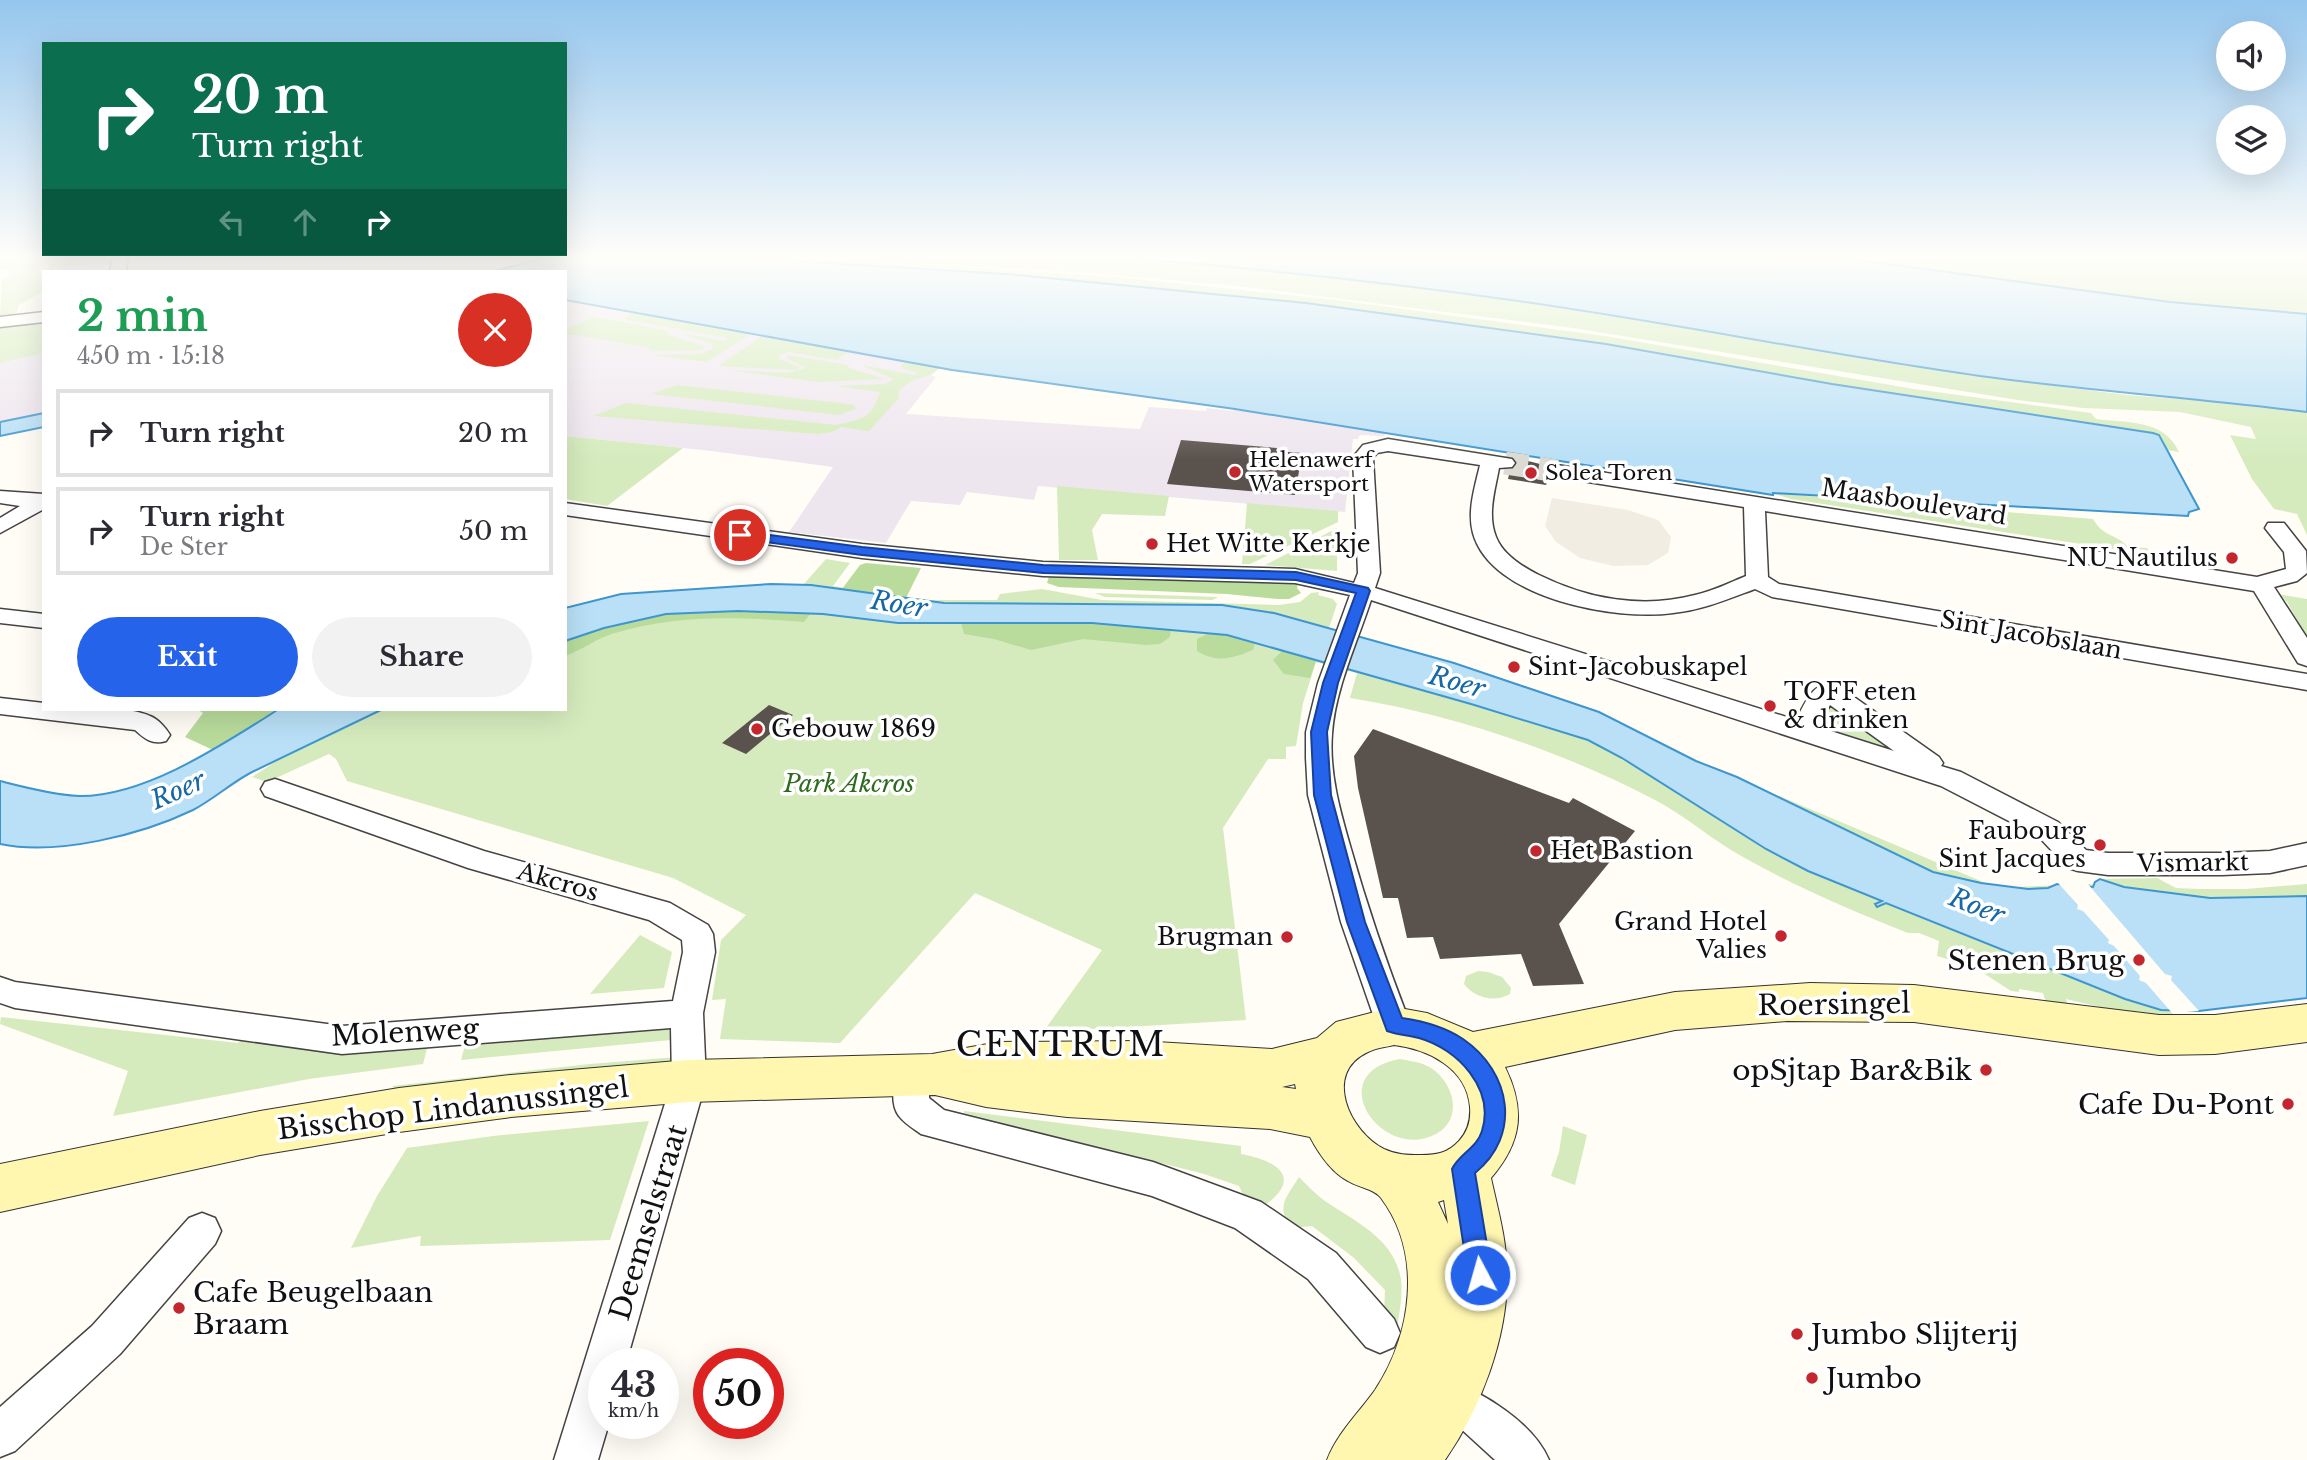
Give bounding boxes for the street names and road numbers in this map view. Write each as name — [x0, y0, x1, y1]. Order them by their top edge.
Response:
street label: Maasboulevard — [1819, 473, 2009, 530]
street label: Sint Jacobslaan — [1938, 604, 2124, 665]
street label: Vismarkt — [2136, 847, 2249, 878]
street label: Akcros — [513, 856, 602, 907]
street label: Roersingel — [1757, 986, 1911, 1023]
street label: Molenweg — [330, 1011, 481, 1054]
street label: Bisschop Lindanussingel — [275, 1070, 631, 1147]
street label: Deemselstraat — [602, 1120, 695, 1324]

